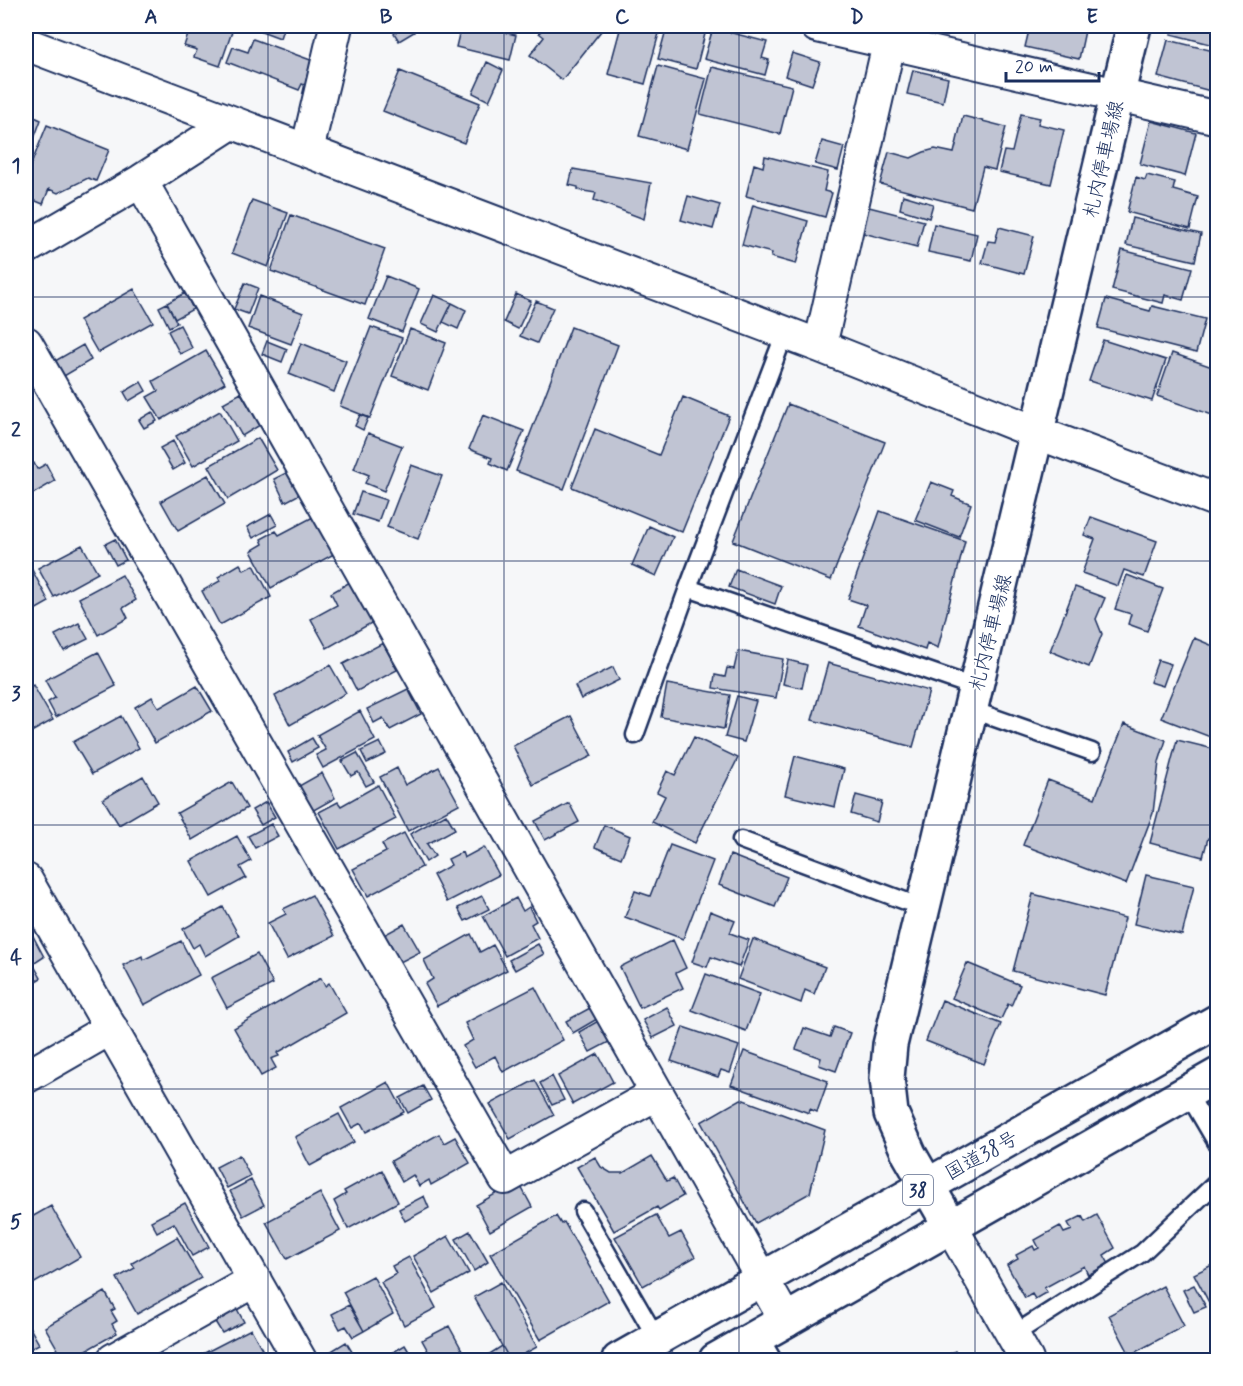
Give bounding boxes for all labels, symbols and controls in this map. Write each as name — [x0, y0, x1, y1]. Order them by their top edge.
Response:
text: A — [144, 4, 158, 31]
text: B — [380, 4, 393, 31]
text: C — [615, 4, 630, 31]
text: D — [850, 4, 864, 31]
text: E — [1086, 4, 1098, 31]
scale bar — [1006, 45, 1099, 83]
text: 20 m — [1015, 55, 1053, 79]
street label: 札内停車場線 — [1078, 98, 1131, 221]
text: 1 — [12, 153, 20, 180]
text: 2 — [11, 417, 21, 444]
street label: 札内停車場線 — [964, 571, 1019, 694]
text: 3 — [11, 681, 21, 708]
text: 4 — [10, 945, 22, 972]
street label: 国道38号 — [940, 1125, 1023, 1188]
road number: 38 — [903, 1175, 933, 1205]
text: 5 — [10, 1209, 22, 1236]

